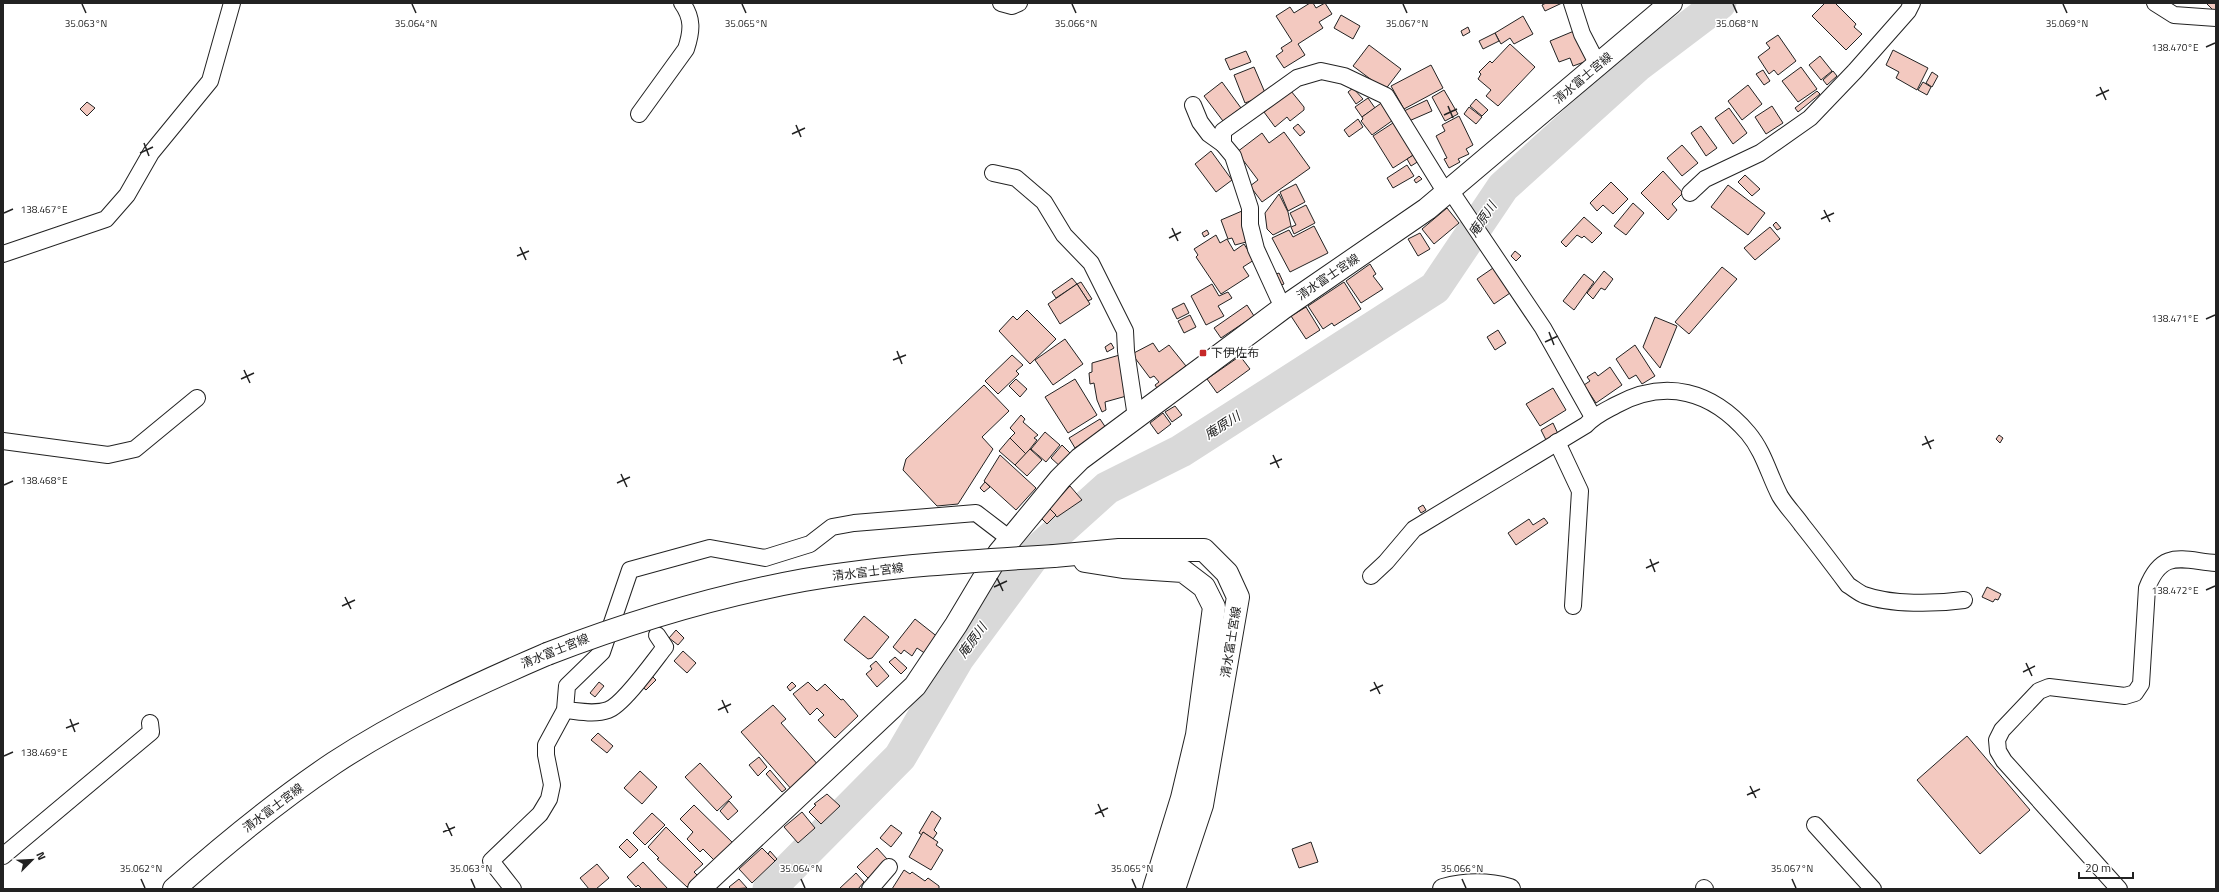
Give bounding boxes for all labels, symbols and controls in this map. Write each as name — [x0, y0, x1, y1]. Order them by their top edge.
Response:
text: 35.063°N — [65, 16, 107, 31]
text: 35.064°N — [395, 16, 437, 31]
text: 35.065°N — [725, 16, 767, 31]
text: 35.066°N — [1055, 16, 1097, 31]
text: 35.067°N — [1386, 16, 1428, 31]
text: 35.068°N — [1716, 16, 1758, 31]
text: 35.069°N — [2046, 16, 2088, 31]
text: 138.470°E — [2152, 40, 2199, 55]
street label: 清水富士宮線 — [1549, 47, 1616, 108]
water label: 庵原川 — [1463, 196, 1502, 241]
text: 138.467°E — [21, 202, 68, 217]
street label: 清水富士宮線 — [1293, 249, 1363, 305]
text: 138.471°E — [2152, 311, 2199, 326]
place label: 下伊佐布 — [1211, 343, 1259, 362]
marker: 下伊佐布 — [1198, 348, 1208, 358]
water label: 庵原川 — [1200, 405, 1245, 444]
text: 138.468°E — [21, 473, 68, 488]
street label: 清水富士宮線 — [831, 558, 905, 585]
text: 138.472°E — [2152, 583, 2199, 598]
street label: 清水富士宮線 — [1215, 605, 1246, 679]
water label: 庵原川 — [952, 617, 993, 662]
street label: 清水富士宮線 — [518, 628, 592, 673]
text: 138.469°E — [21, 745, 68, 760]
street label: 清水富士宮線 — [238, 778, 307, 837]
north arrow — [12, 840, 52, 880]
text: N — [32, 849, 50, 863]
scale bar — [2079, 854, 2133, 880]
text: 20 m — [2085, 858, 2111, 877]
text: 35.062°N — [120, 861, 162, 876]
text: 35.063°N — [450, 861, 492, 876]
text: 35.064°N — [780, 861, 822, 876]
text: 35.065°N — [1111, 861, 1153, 876]
text: 35.066°N — [1441, 861, 1483, 876]
text: 35.067°N — [1771, 861, 1813, 876]

